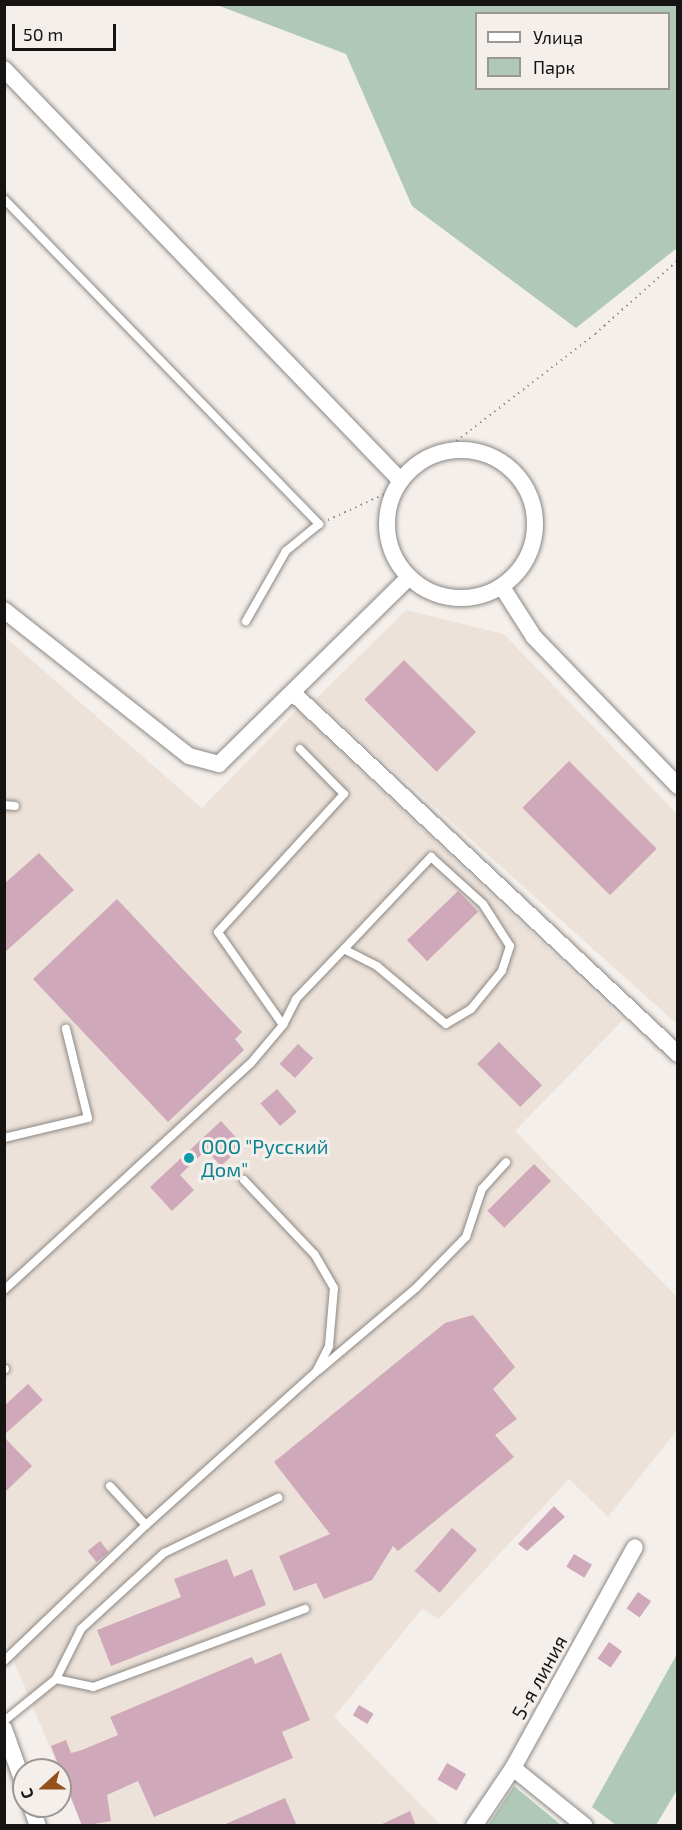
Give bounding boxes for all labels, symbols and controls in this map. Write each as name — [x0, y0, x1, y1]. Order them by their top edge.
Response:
scale bar — [15, 12, 118, 50]
legend — [475, 12, 670, 90]
text: 50 m — [23, 23, 63, 45]
text: Улица — [533, 26, 583, 48]
text: Парк — [533, 56, 575, 78]
place label: ООО "Русский Дом" — [201, 1134, 329, 1181]
marker: ООО "Русский Дом" — [182, 1151, 196, 1165]
street label: 5-я линия — [506, 1631, 572, 1723]
north arrow — [12, 1758, 72, 1818]
text: С — [16, 1786, 37, 1802]

